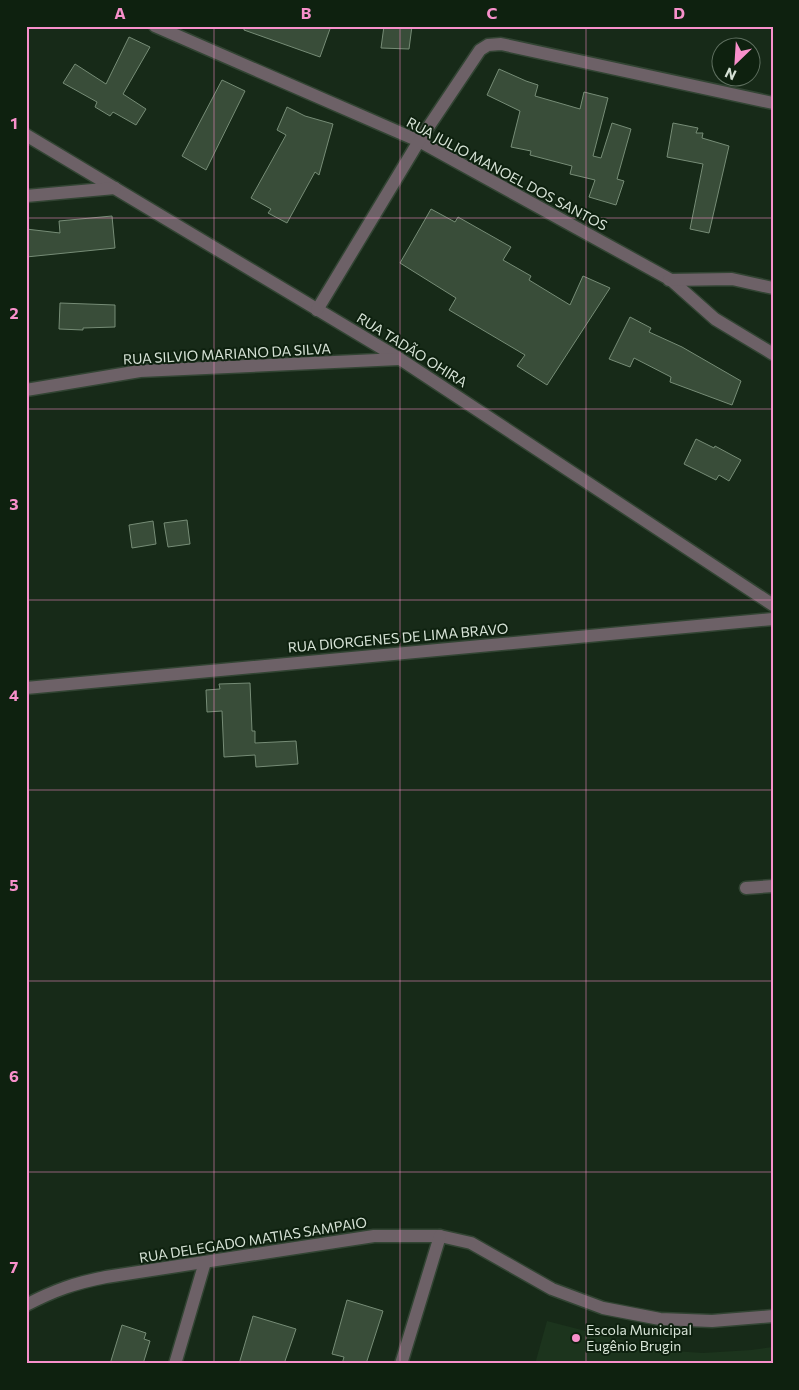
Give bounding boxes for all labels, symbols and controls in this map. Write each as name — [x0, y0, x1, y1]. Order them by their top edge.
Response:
text: A — [114, 3, 126, 22]
text: B — [301, 3, 312, 22]
text: C — [487, 3, 498, 22]
text: D — [673, 3, 685, 22]
north arrow — [712, 38, 762, 88]
text: N — [722, 64, 739, 84]
text: 1 — [10, 113, 18, 132]
street label: RUA JULIO MANOEL DOS SANTOS — [404, 113, 611, 234]
text: 2 — [9, 303, 19, 322]
street label: RUA TADÃO OHIRA — [354, 309, 471, 391]
street label: RUA SILVIO MARIANO DA SILVA — [123, 340, 332, 367]
text: 3 — [9, 494, 19, 513]
street label: RUA DIORGENES DE LIMA BRAVO — [287, 619, 509, 656]
text: 4 — [9, 685, 19, 704]
text: 5 — [9, 875, 19, 894]
text: 6 — [9, 1066, 19, 1085]
street label: RUA DELEGADO MATIAS SAMPAIO — [138, 1213, 368, 1266]
text: 7 — [10, 1257, 19, 1276]
place label: Escola Municipal Eugênio Brugin — [586, 1321, 692, 1354]
marker: Escola Municipal Eugênio Brugin — [570, 1332, 582, 1344]

